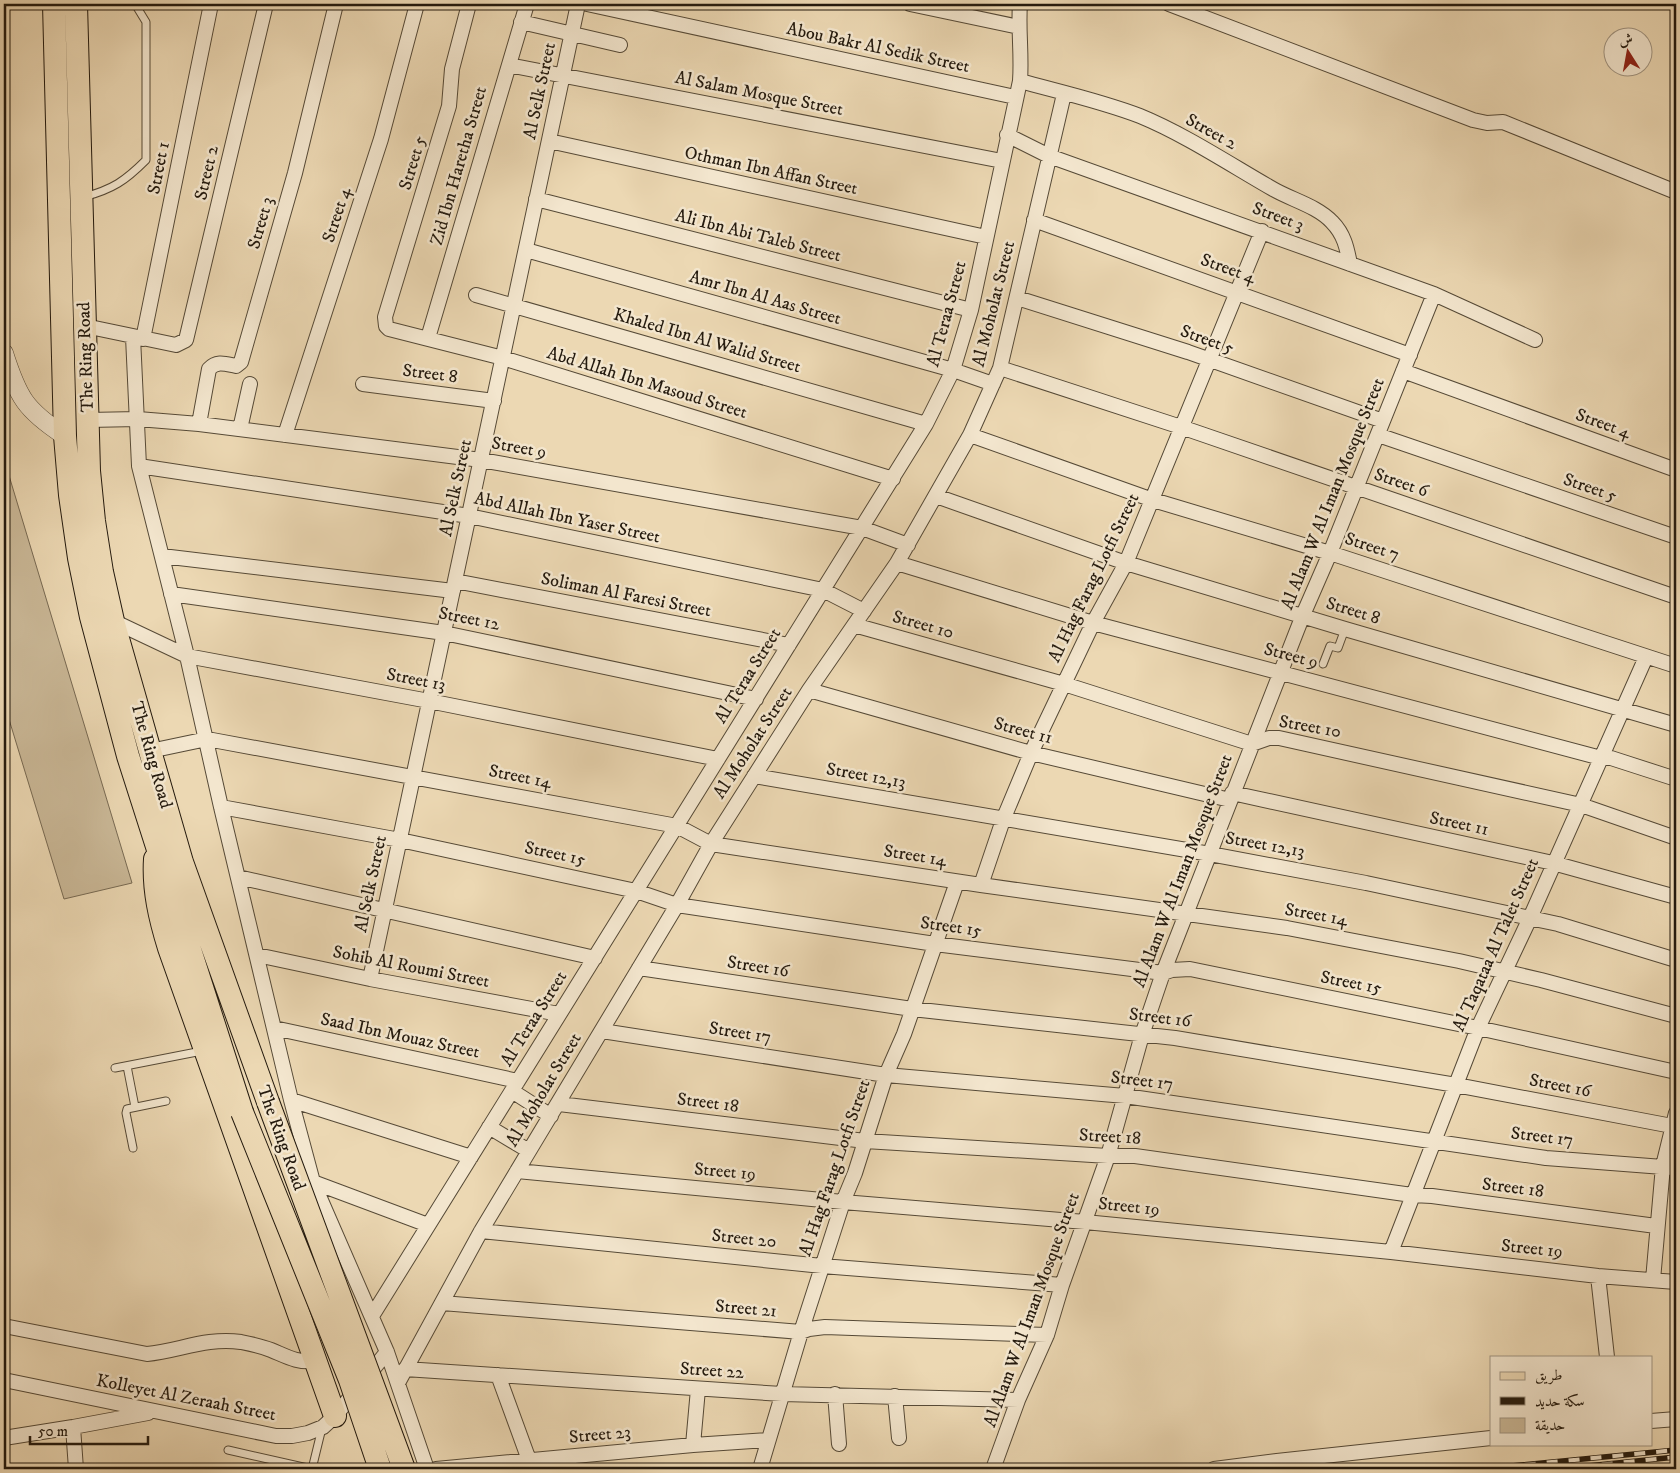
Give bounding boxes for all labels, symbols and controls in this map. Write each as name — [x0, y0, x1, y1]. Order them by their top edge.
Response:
street label: Abou Bakr Al Sedik Street — [785, 18, 972, 78]
north arrow — [1602, 28, 1652, 78]
text: ش — [1617, 30, 1634, 50]
street label: Al Selk Street — [519, 40, 561, 141]
street label: Al Salam Mosque Street — [673, 67, 845, 121]
street label: Zid Ibn Haretha Street — [426, 84, 492, 248]
street label: Street 2 — [1181, 109, 1241, 155]
street label: Street 5 — [394, 133, 432, 193]
street label: Street 1 — [143, 140, 175, 196]
street label: Othman Ibn Affan Street — [682, 142, 860, 200]
street label: Street 2 — [190, 143, 224, 202]
street label: Street 4 — [318, 184, 356, 245]
street label: Street 3 — [243, 194, 279, 252]
street label: Street 3 — [1249, 198, 1307, 236]
street label: Ali Ibn Abi Taleb Street — [673, 205, 843, 267]
street label: Al Moholat Street — [968, 239, 1020, 369]
street label: Street 4 — [1198, 249, 1259, 289]
street label: Al Teraa Street — [922, 259, 972, 369]
street label: Amr Ibn Al Aas Street — [687, 266, 844, 330]
street label: The Ring Road — [73, 302, 99, 412]
street label: Khaled Ibn Al Walid Street — [611, 304, 803, 378]
street label: Street 5 — [1177, 320, 1237, 360]
street label: Abd Allah Ibn Masoud Street — [544, 342, 750, 424]
street label: Street 8 — [401, 360, 459, 388]
street label: Al Alam W Al Iman Mosque Street — [1276, 375, 1390, 613]
street label: Street 4 — [1573, 404, 1634, 444]
street label: Street 9 — [490, 432, 548, 464]
street label: Al Selk Street — [435, 437, 477, 538]
street label: Street 6 — [1371, 464, 1432, 503]
street label: Street 5 — [1560, 469, 1620, 507]
street label: Abd Allah Ibn Yaser Street — [472, 488, 662, 549]
street label: Al Hag Farag Lotfi Street — [1043, 490, 1145, 666]
street label: Street 7 — [1342, 528, 1402, 566]
street label: Soliman Al Faresi Street — [539, 568, 713, 622]
street label: Street 8 — [1323, 592, 1383, 630]
street label: Street 12 — [437, 602, 502, 636]
street label: Street 10 — [890, 606, 956, 644]
street label: Al Teraa Street — [710, 624, 786, 728]
street label: Street 9 — [1261, 638, 1321, 674]
street label: Street 13 — [385, 664, 447, 696]
street label: Al Moholat Street — [709, 683, 797, 803]
street label: The Ring Road — [125, 699, 177, 811]
street label: Street 10 — [1277, 711, 1343, 743]
street label: Street 11 — [991, 713, 1055, 749]
street label: Al Alam W Al Iman Mosque Street — [1128, 751, 1238, 991]
street label: Street 12,13 — [825, 758, 907, 794]
street label: Street 14 — [487, 760, 554, 794]
street label: Street 11 — [1428, 807, 1490, 841]
street label: Street 12,13 — [1224, 827, 1306, 863]
street label: Al Selk Street — [350, 833, 392, 934]
street label: Street 15 — [522, 837, 588, 871]
street label: Street 14 — [882, 840, 949, 872]
street label: Al Taqataa Al Talet Street — [1448, 855, 1544, 1035]
street label: Street 14 — [1283, 899, 1350, 931]
street label: Street 15 — [919, 912, 983, 942]
street label: Sohib Al Roumi Street — [331, 941, 491, 993]
street label: Street 16 — [725, 951, 791, 983]
street label: Street 15 — [1319, 966, 1384, 1000]
street label: Al Teraa Street — [496, 967, 572, 1071]
street label: Street 16 — [1128, 1003, 1193, 1033]
street label: Saad Ibn Mouaz Street — [318, 1008, 482, 1064]
street label: Street 17 — [707, 1017, 773, 1049]
street label: Al Moholat Street — [501, 1029, 587, 1151]
street label: Street 17 — [1110, 1066, 1174, 1096]
street label: Street 16 — [1527, 1069, 1593, 1103]
street label: Al Hag Farag Lotfi Street — [794, 1077, 876, 1259]
street label: The Ring Road — [252, 1082, 310, 1194]
street label: Street 18 — [676, 1088, 740, 1118]
street label: Street 17 — [1510, 1122, 1574, 1152]
street label: Street 18 — [1078, 1124, 1142, 1150]
street label: Street 19 — [693, 1158, 757, 1186]
street label: Street 18 — [1481, 1173, 1545, 1203]
street label: Al Alam W Al Iman Mosque Street — [979, 1190, 1085, 1430]
street label: Street 19 — [1097, 1193, 1161, 1221]
street label: Street 20 — [711, 1225, 777, 1253]
street label: Street 19 — [1500, 1235, 1564, 1263]
street label: Street 21 — [714, 1295, 778, 1323]
legend — [1490, 1356, 1652, 1446]
street label: Street 22 — [679, 1358, 745, 1384]
text: طريق — [1535, 1366, 1562, 1385]
street label: Kolleyet Al Zeraah Street — [94, 1370, 278, 1426]
text: سكة حديد — [1535, 1392, 1585, 1411]
scale bar — [30, 1413, 148, 1445]
text: حديقة — [1535, 1416, 1565, 1435]
street label: Street 23 — [568, 1421, 632, 1449]
text: 50 m — [38, 1422, 68, 1441]

